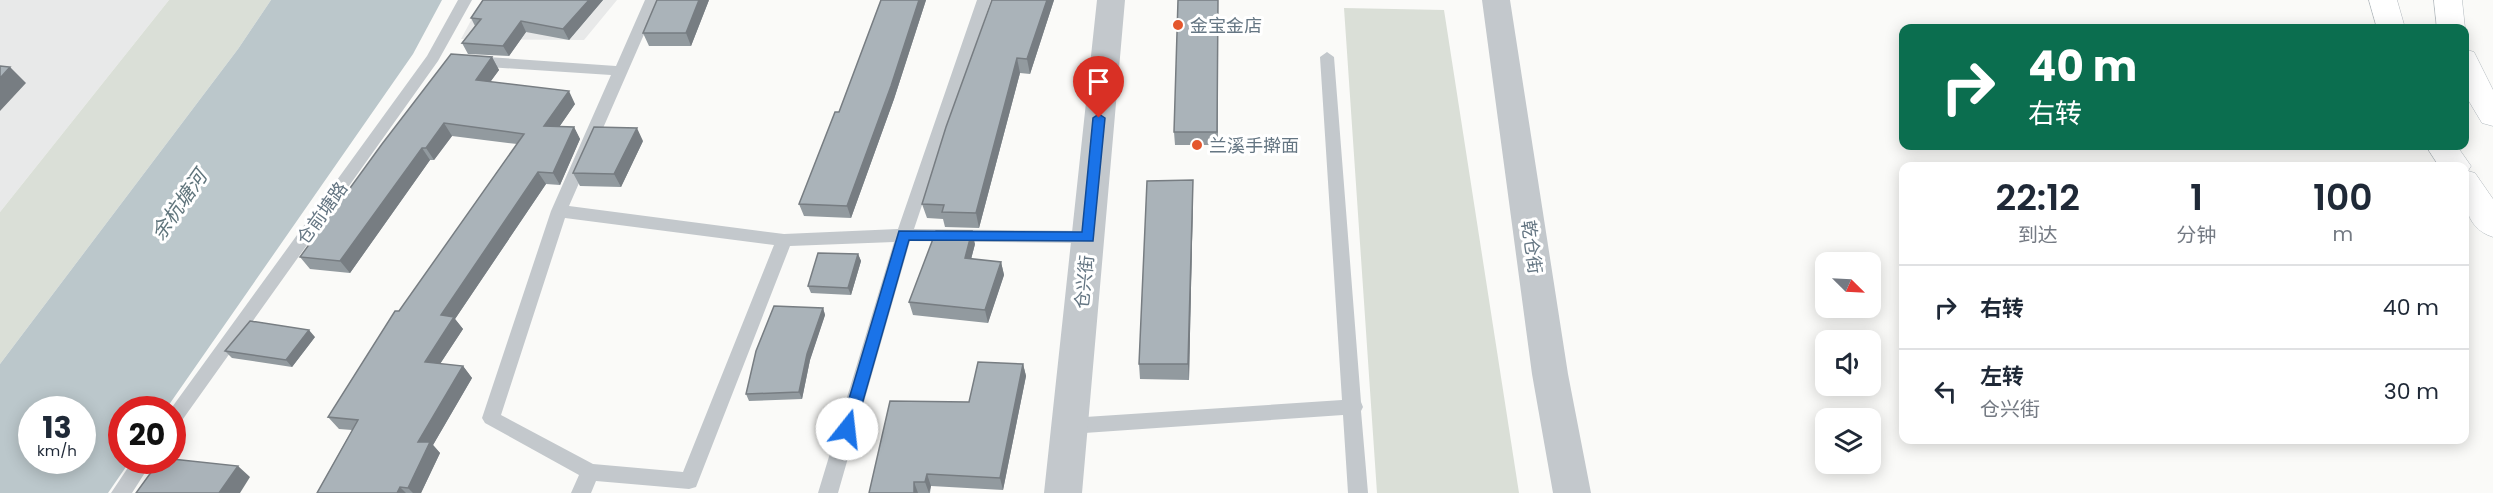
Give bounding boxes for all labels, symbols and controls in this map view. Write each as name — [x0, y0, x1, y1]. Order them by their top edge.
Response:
place label: 金宝金店 — [1190, 13, 1262, 38]
marker: 金宝金店 — [1171, 18, 1185, 32]
text: 40 m — [2028, 37, 2137, 96]
icon: right — [1929, 48, 2007, 126]
pin — [1073, 56, 1124, 118]
icon: arrive — [1082, 65, 1115, 98]
text: 右转 — [2028, 95, 2082, 132]
place label: 兰溪手擀面 — [1209, 133, 1299, 158]
marker: 兰溪手擀面 — [1190, 138, 1204, 152]
water label: 余杭塘河 — [145, 161, 216, 246]
text: 22:12 — [1995, 172, 2080, 223]
text: 1 — [2190, 172, 2203, 223]
text: 100 — [2313, 172, 2373, 223]
street label: 仓前塘路 — [291, 177, 353, 249]
street label: 乾仓街 — [1516, 219, 1548, 275]
text: m — [2332, 220, 2353, 248]
text: 到达 — [2018, 221, 2058, 249]
text: 分钟 — [2176, 221, 2216, 249]
north arrow — [1815, 252, 1881, 318]
map controls — [1815, 252, 1881, 474]
street label: 仓兴街 — [1069, 254, 1099, 310]
icon: right — [1929, 291, 1962, 324]
text: 40 m — [2383, 292, 2439, 323]
text: 右转 — [1980, 293, 2024, 324]
button: sound — [1815, 330, 1881, 396]
text: 左转 — [1980, 361, 2024, 392]
icon: left — [1929, 375, 1962, 408]
text: 30 m — [2384, 376, 2439, 407]
text: 仓兴街 — [1980, 395, 2040, 423]
speed limit sign: 20 — [108, 396, 186, 474]
position arrow — [815, 397, 879, 461]
text: 13 — [42, 406, 72, 449]
button: layers — [1815, 408, 1881, 474]
text: km/h — [37, 440, 77, 461]

